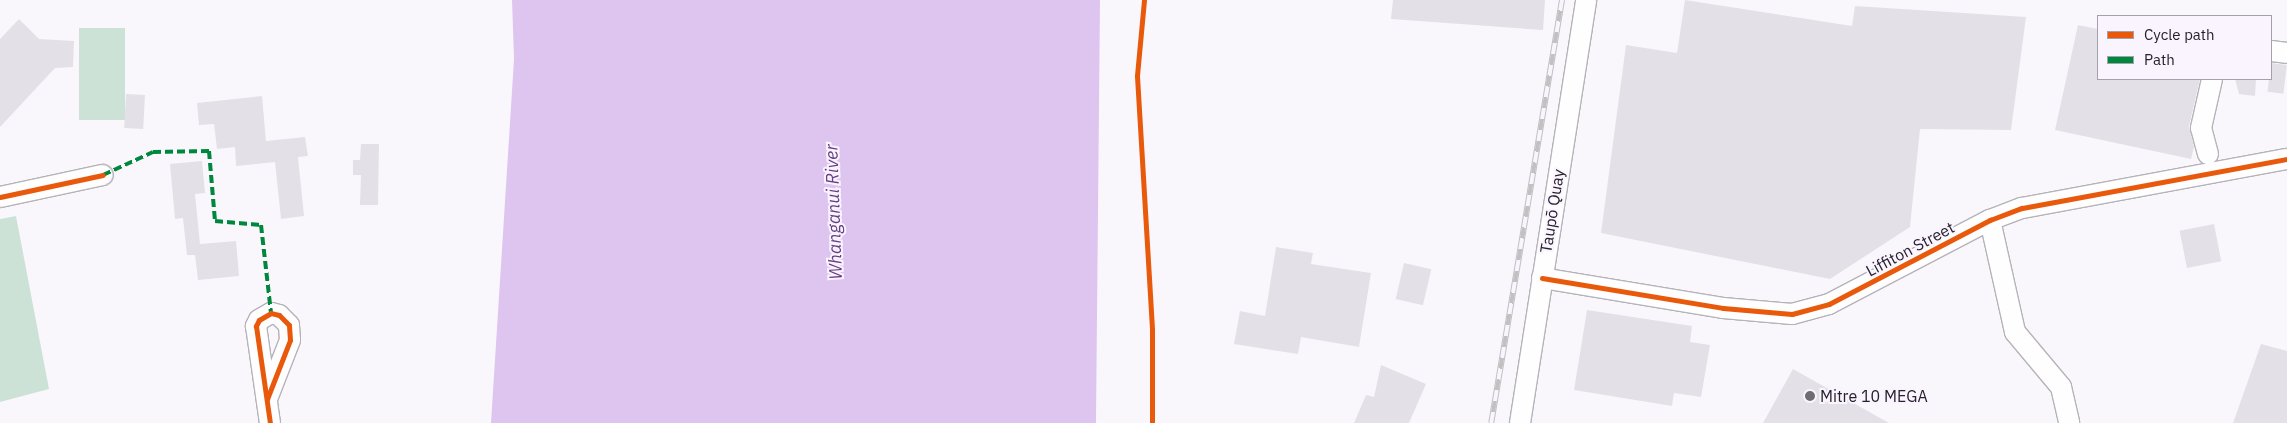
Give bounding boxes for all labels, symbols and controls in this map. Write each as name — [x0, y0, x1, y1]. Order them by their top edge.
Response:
legend — [2097, 15, 2272, 80]
text: Cycle path — [2144, 25, 2215, 44]
text: Path — [2144, 50, 2175, 69]
water label: Whanganui River — [821, 144, 847, 280]
street label: Taupō Quay — [1536, 168, 1568, 254]
street label: Liffiton Street — [1862, 218, 1958, 280]
place label: Mitre 10 MEGA — [1820, 386, 1928, 406]
marker: Mitre 10 MEGA — [1804, 390, 1816, 402]

